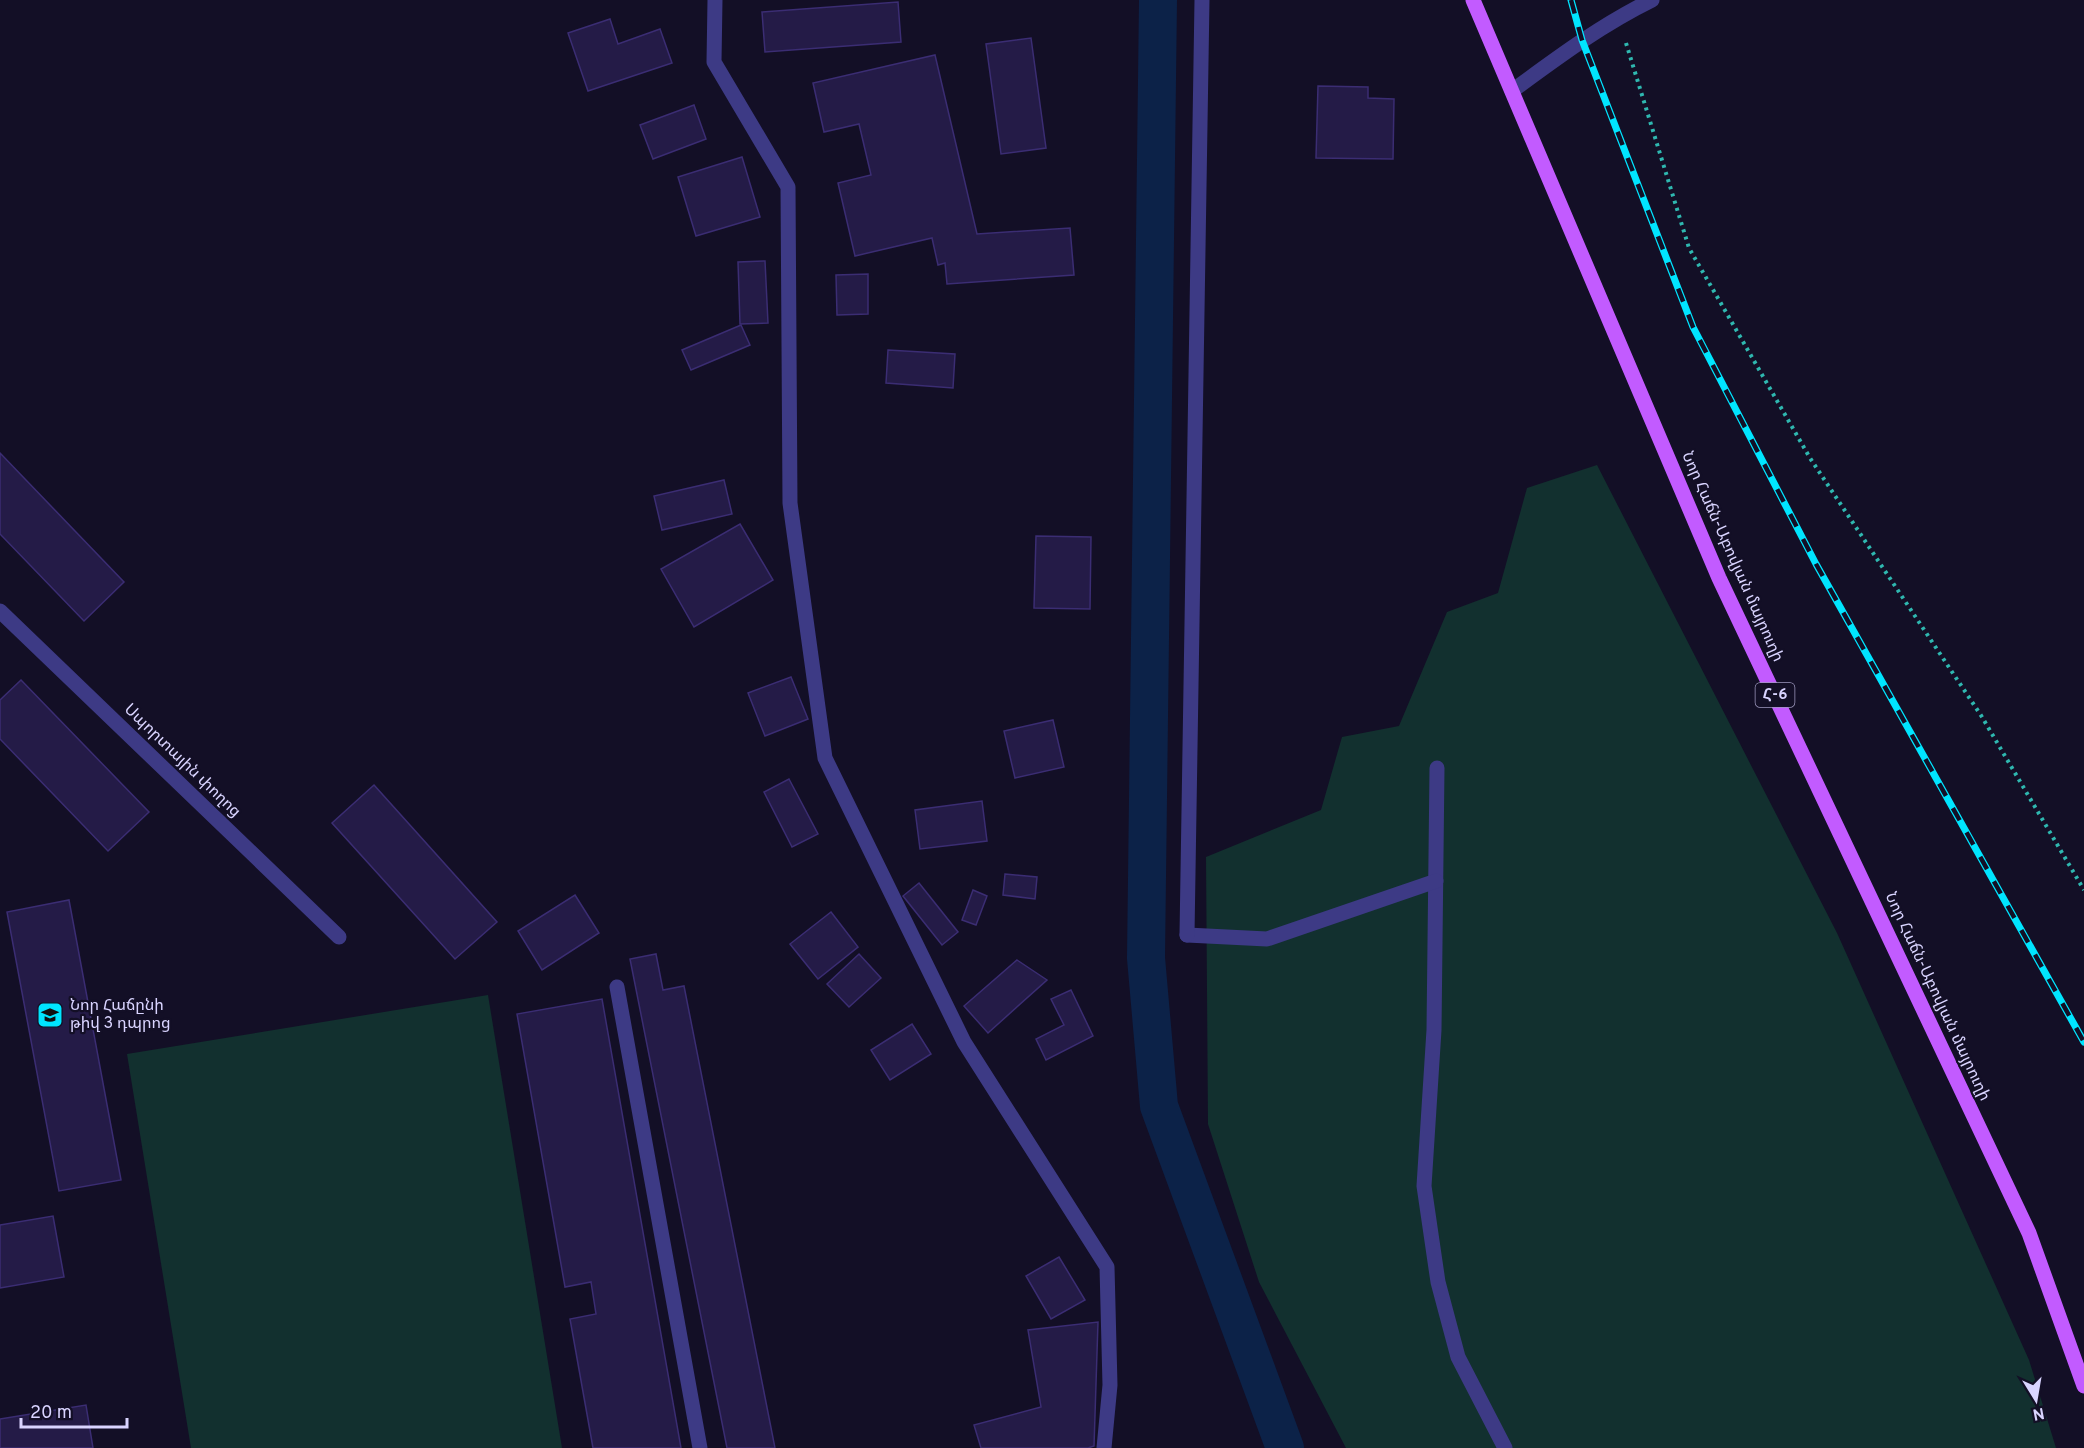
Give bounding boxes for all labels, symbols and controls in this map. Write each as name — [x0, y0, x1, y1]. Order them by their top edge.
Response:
street label: Նոր Հաճն-Աբովյան մայրուղի — [1676, 449, 1788, 665]
road number: Հ-6 — [1756, 683, 1794, 707]
street label: Սպորտային փողոց — [119, 700, 245, 822]
street label: Նոր Հաճն-Աբովյան մայրուղի — [1880, 889, 1994, 1105]
place label: Նոր Հաճընի թիվ 3 դպրոց — [70, 996, 171, 1034]
school or university icon: Նոր Հաճընի թիվ 3 դպրոց — [35, 1000, 65, 1030]
north arrow — [2006, 1370, 2066, 1430]
scale bar — [21, 1391, 128, 1429]
text: 20 m — [30, 1402, 72, 1425]
text: N — [2031, 1402, 2046, 1424]

